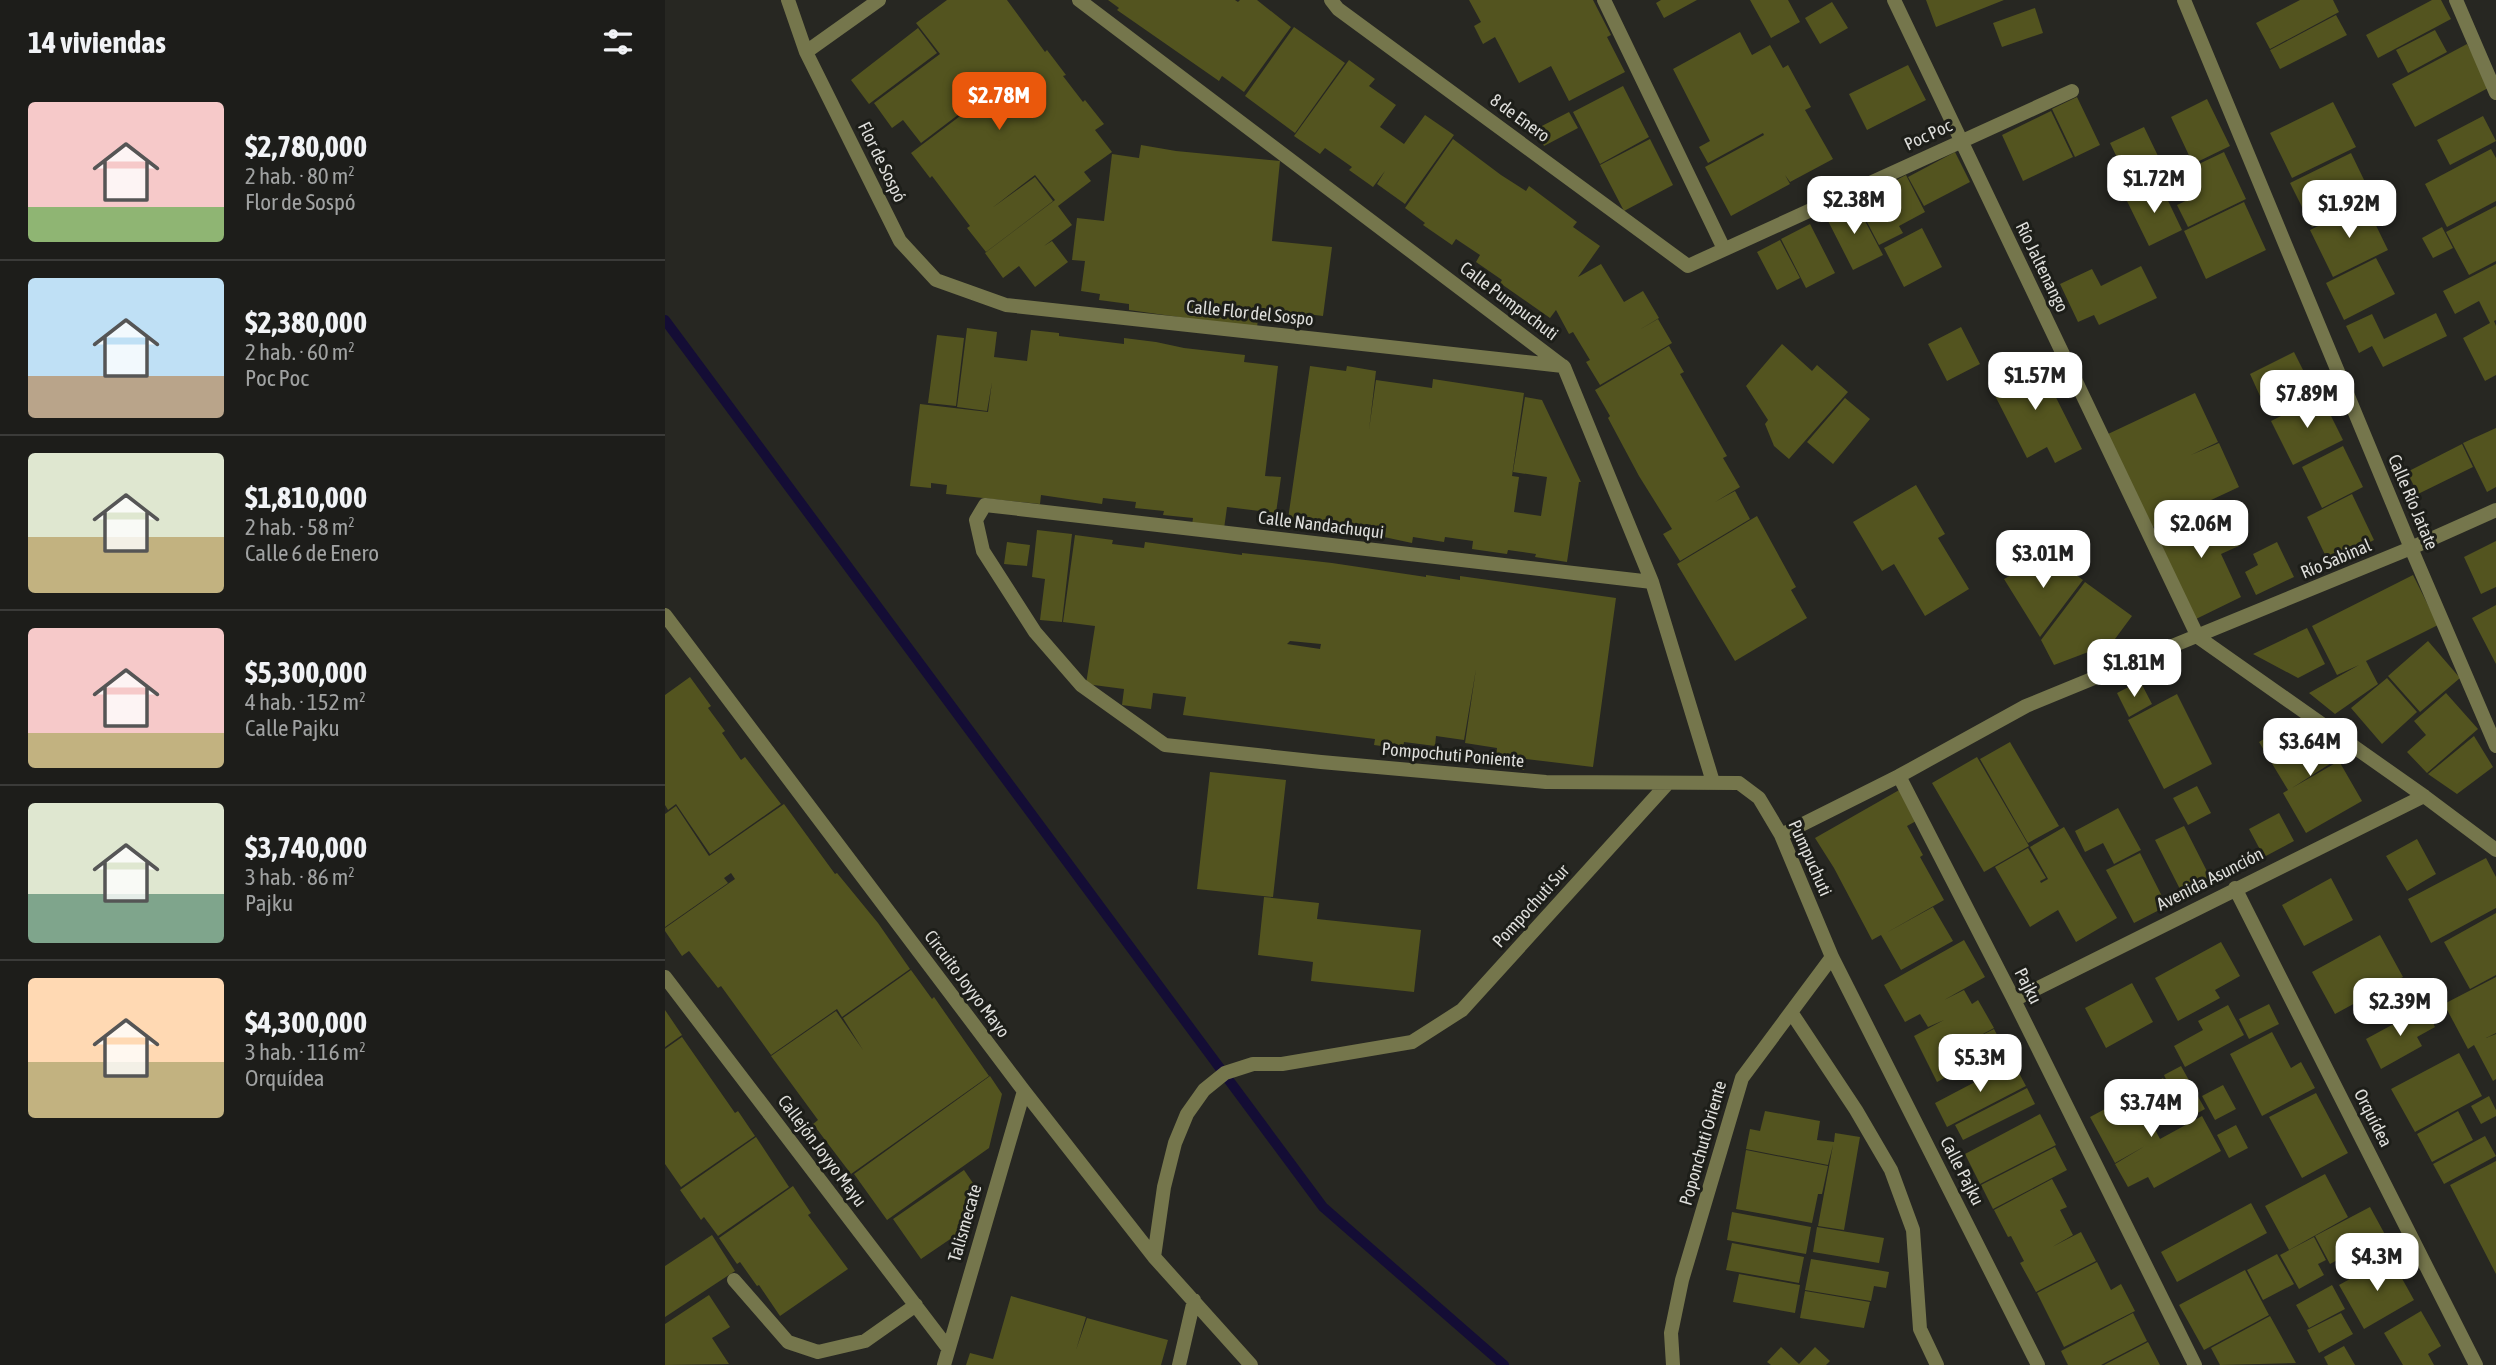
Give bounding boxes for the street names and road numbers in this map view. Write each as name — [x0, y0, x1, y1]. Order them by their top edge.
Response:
street label: 8 de Enero — [1486, 89, 1554, 146]
street label: Poc Poc — [1901, 114, 1955, 155]
street label: Flor de Sospó — [854, 118, 911, 205]
street label: Río Jaltenango — [2012, 218, 2073, 315]
street label: Calle Pumpuchuti — [1456, 257, 1563, 344]
street label: Calle Flor del Sospo — [1185, 295, 1315, 330]
street label: Calle Río Jatate — [2384, 451, 2443, 553]
street label: Calle Nandachuqui — [1257, 506, 1385, 543]
street label: Río Sabinal — [2297, 534, 2374, 583]
street label: Pompochuti Poniente — [1381, 738, 1525, 771]
street label: Pumpuchuti — [1784, 816, 1837, 899]
street label: Avenida Asunción — [2153, 843, 2267, 914]
street label: Pompochuti Sur — [1488, 859, 1574, 952]
street label: Circuito Joyyo Mayo — [920, 926, 1015, 1041]
street label: Pajku — [2011, 964, 2046, 1007]
street label: Poponchuti Oriente — [1675, 1078, 1730, 1208]
street label: Orquídea — [2350, 1085, 2397, 1150]
street label: Callejón Joyyo Mayu — [774, 1091, 871, 1211]
street label: Calle Pajku — [1936, 1133, 1989, 1209]
street label: Talismecate — [943, 1182, 986, 1264]

